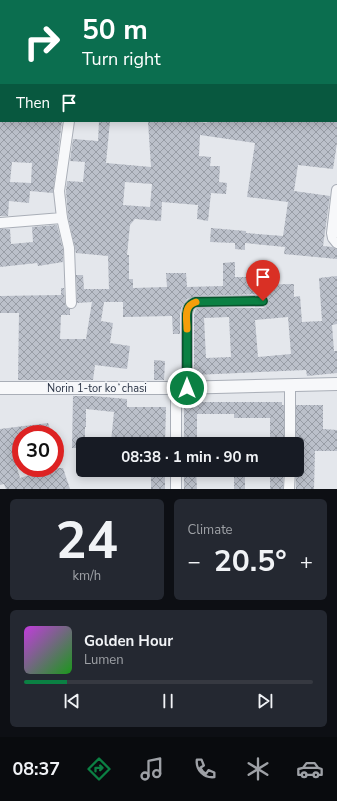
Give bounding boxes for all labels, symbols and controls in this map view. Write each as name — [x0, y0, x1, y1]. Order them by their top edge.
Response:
text: 50 m — [82, 11, 148, 49]
icon: right — [16, 16, 68, 68]
text: Turn right — [82, 47, 161, 71]
icon: arrive — [58, 92, 80, 114]
text: Then — [16, 93, 50, 113]
pin — [246, 260, 280, 301]
icon: arrive — [252, 266, 274, 288]
position arrow — [166, 367, 208, 409]
street label: Norin 1-tor koʻchasi — [47, 381, 147, 396]
speed limit sign: 30 — [12, 425, 64, 477]
text: 08:38 · 1 min · 90 m — [121, 447, 259, 467]
text: 24 — [56, 505, 118, 576]
text: Climate — [188, 521, 233, 539]
text: 20.5° — [214, 541, 287, 582]
text: − — [188, 547, 201, 577]
text: + — [300, 547, 313, 577]
text: km/h — [72, 567, 101, 585]
text: Golden Hour — [84, 631, 173, 651]
text: Lumen — [84, 651, 124, 669]
icon: previous — [61, 690, 83, 712]
icon: pause — [157, 690, 179, 712]
icon: next — [254, 690, 276, 712]
icon: directions — [85, 755, 113, 783]
icon: music — [138, 755, 166, 783]
icon: phone — [191, 755, 219, 783]
icon: climate — [244, 755, 272, 783]
icon: car — [296, 755, 324, 783]
text: 08:37 — [12, 757, 60, 781]

